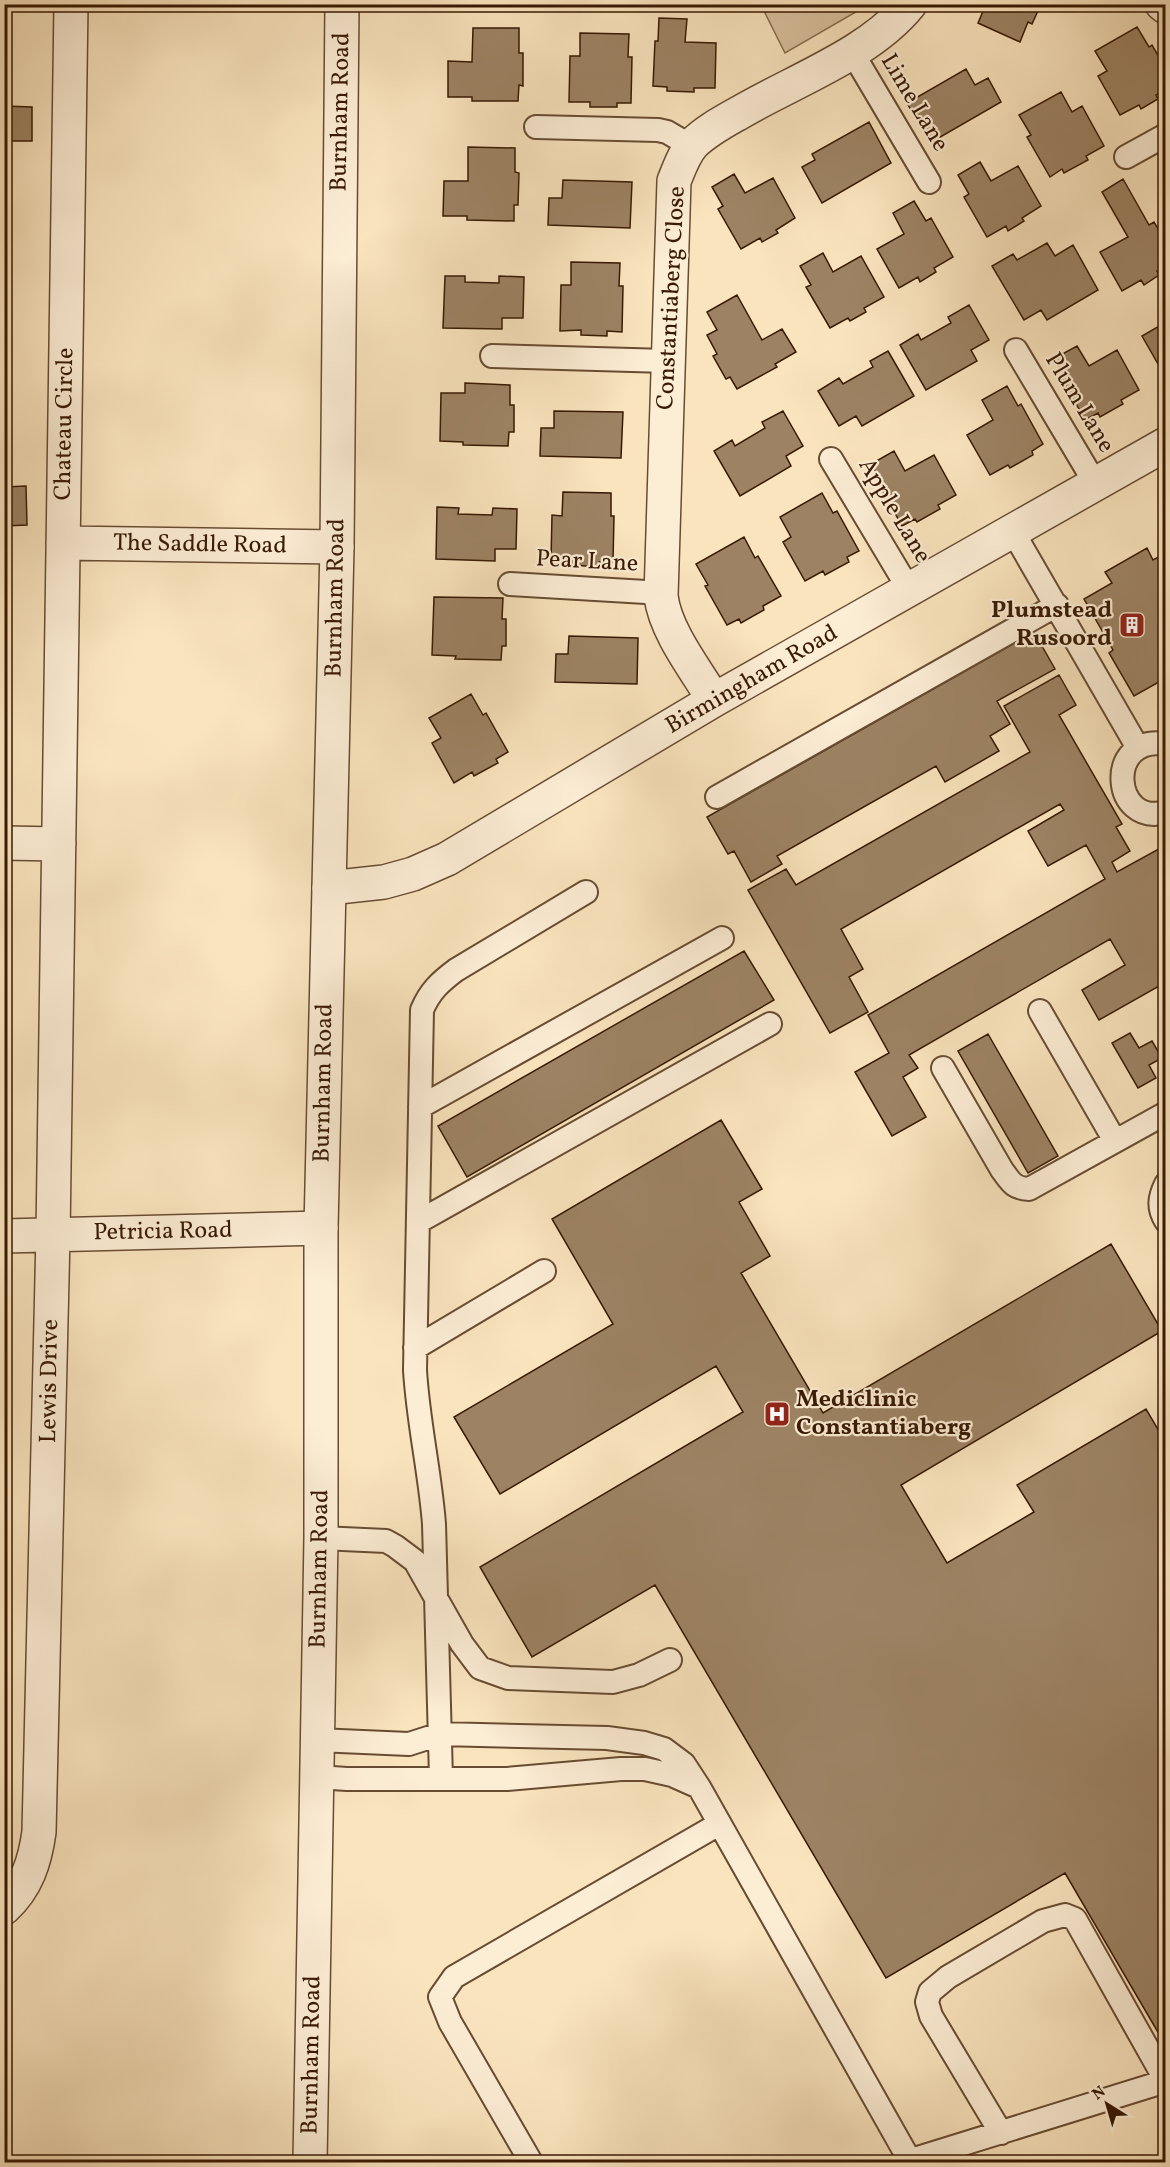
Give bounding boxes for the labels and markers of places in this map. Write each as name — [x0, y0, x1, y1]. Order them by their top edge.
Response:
place label: Plumstead Rusoord — [991, 594, 1112, 656]
building icon: Plumstead Rusoord — [1117, 610, 1147, 640]
place label: Mediclinic Constantiaberg — [796, 1383, 971, 1445]
hospital icon: Mediclinic Constantiaberg — [762, 1399, 792, 1429]

